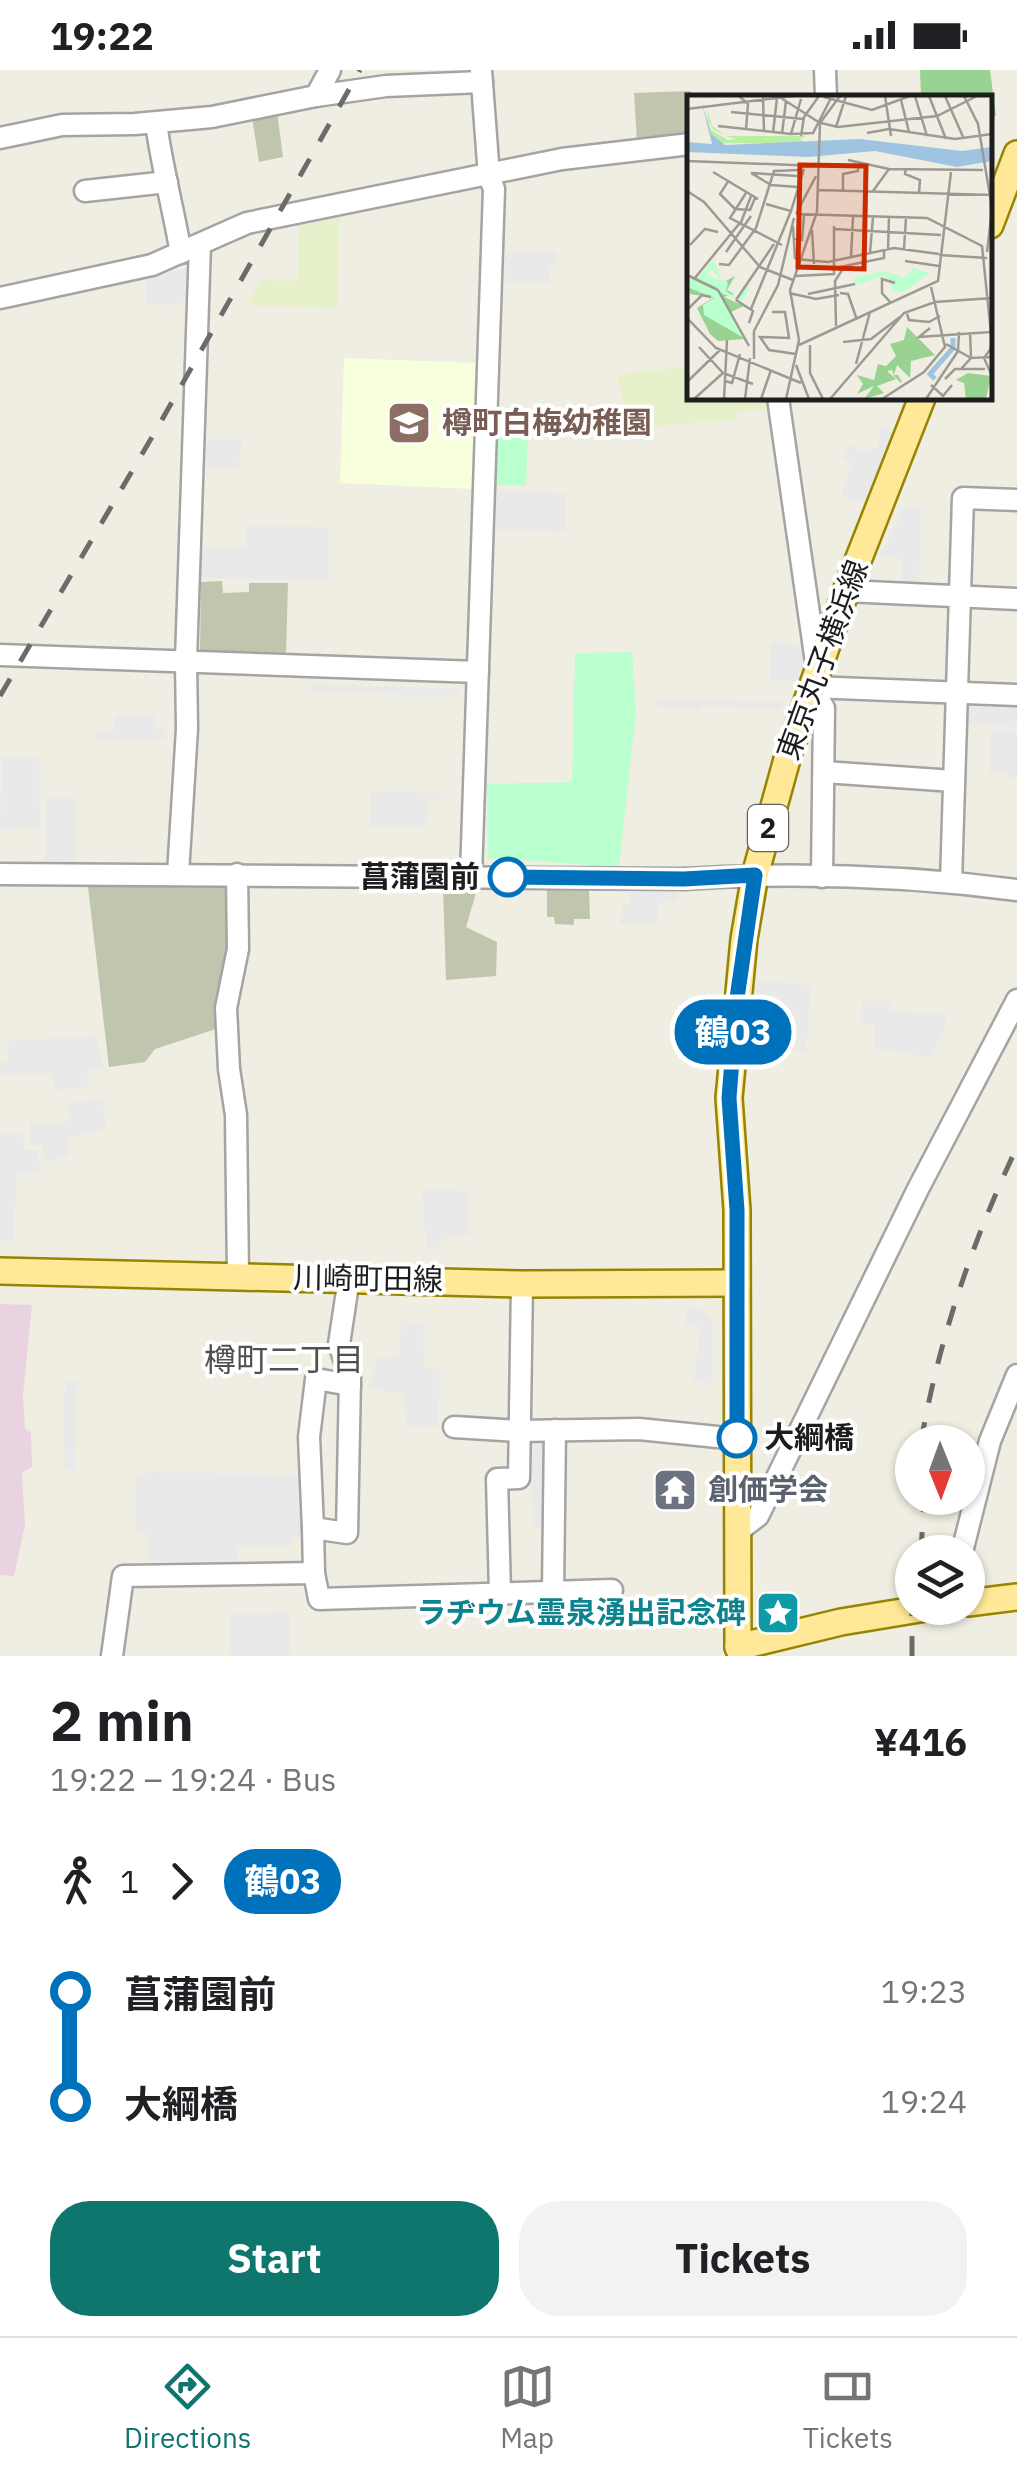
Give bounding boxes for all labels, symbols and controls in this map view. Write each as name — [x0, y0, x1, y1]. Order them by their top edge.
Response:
text: 19:22 — [50, 11, 154, 60]
inset map — [687, 95, 992, 400]
school or university icon: 樽町白梅幼稚園 — [386, 400, 432, 446]
place label: 樽町白梅幼稚園 — [442, 402, 652, 441]
street label: 東京丸子横浜線 — [767, 554, 876, 765]
road number: 2 — [748, 805, 788, 851]
place label: 菖蒲園前 — [360, 856, 480, 895]
marker: 菖蒲園前 — [489, 858, 527, 896]
line badge: 鶴03 — [676, 1000, 790, 1064]
text: 鶴03 — [694, 1009, 772, 1055]
street label: 川崎町田線 — [293, 1257, 443, 1298]
district label: 樽町二丁目 — [204, 1338, 364, 1380]
place label: 大綱橋 — [764, 1417, 854, 1456]
marker: 大綱橋 — [718, 1419, 756, 1457]
north arrow — [895, 1425, 985, 1515]
map controls — [895, 1425, 985, 1625]
temple icon: 創価学会 — [652, 1467, 698, 1513]
place label: 創価学会 — [708, 1469, 828, 1508]
button: layers — [895, 1535, 985, 1625]
place icon: ラヂウム霊泉湧出記念碑 — [755, 1590, 801, 1636]
place label: ラヂウム霊泉湧出記念碑 — [416, 1592, 746, 1631]
text: 2 min — [50, 1685, 194, 1756]
text: ¥416 — [874, 1717, 967, 1766]
text: 19:22 – 19:24 · Bus — [50, 1758, 336, 1800]
icon: walk — [50, 1854, 105, 1909]
icon: forward — [154, 1854, 209, 1909]
text: 鶴03 — [244, 1858, 321, 1904]
text: 1 — [120, 1860, 139, 1902]
text: 菖蒲園前 — [124, 1969, 276, 2018]
text: 19:23 — [881, 1970, 967, 2012]
text: 大綱橋 — [124, 2079, 238, 2128]
text: 19:24 — [881, 2080, 967, 2122]
button: Start — [50, 2201, 499, 2316]
button: Tickets — [519, 2201, 967, 2316]
tab: Directions — [124, 2359, 251, 2456]
tab: Map — [500, 2359, 555, 2456]
tab: Tickets — [803, 2359, 893, 2456]

